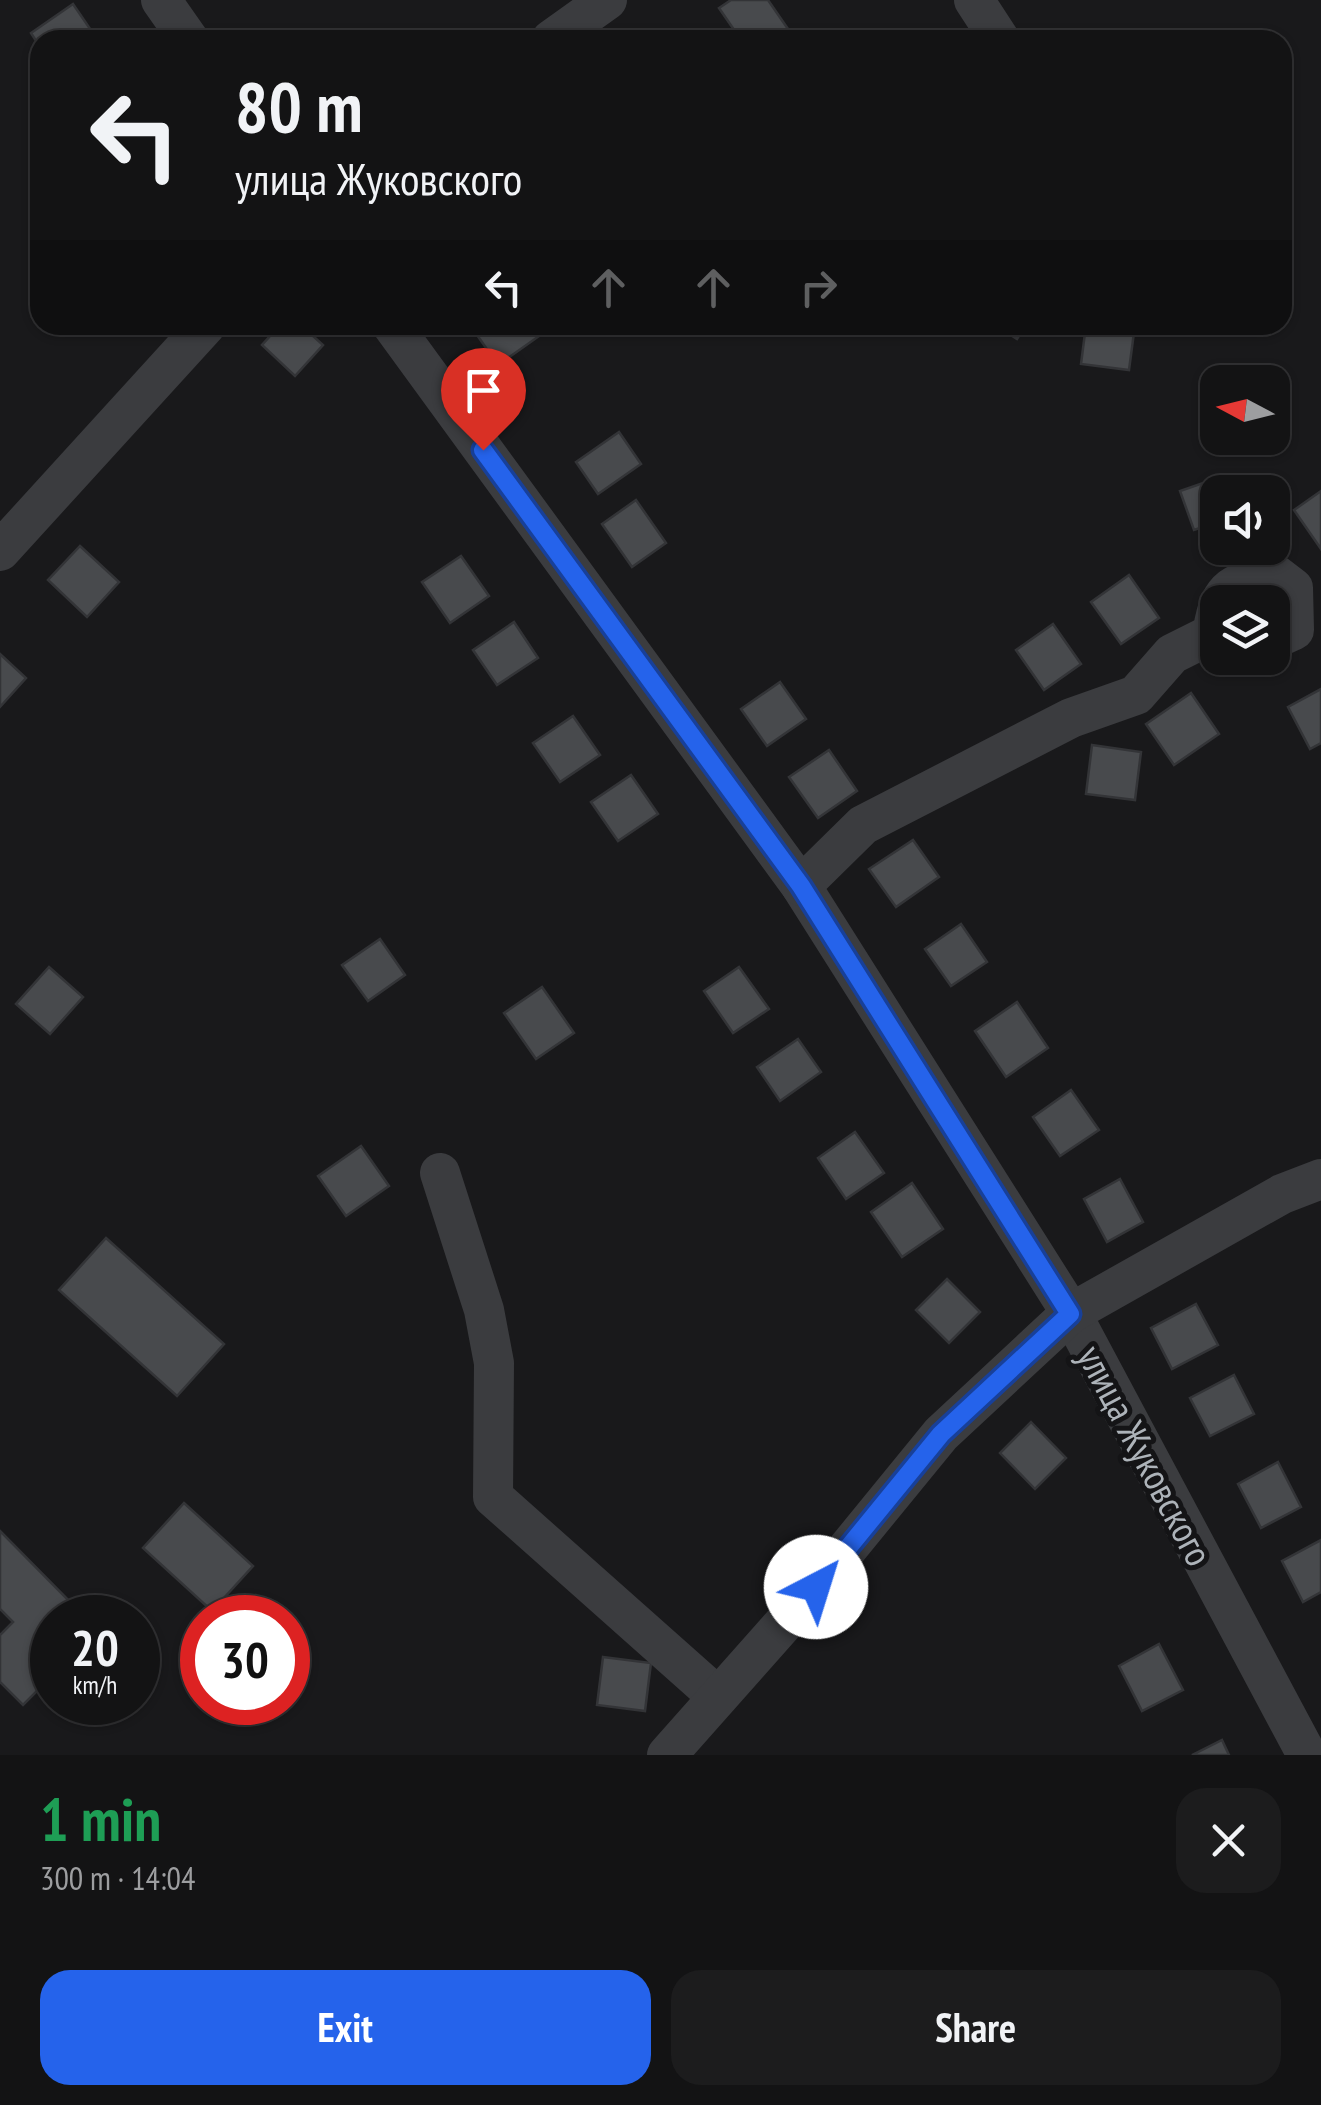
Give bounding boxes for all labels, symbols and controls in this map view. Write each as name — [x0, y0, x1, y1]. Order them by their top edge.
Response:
text: 80 m — [235, 61, 363, 151]
icon: left — [70, 70, 200, 200]
text: улица Жуковского — [235, 149, 522, 207]
icon: left — [476, 260, 531, 315]
icon: ahead — [581, 260, 636, 315]
icon: ahead — [686, 260, 741, 315]
icon: right — [791, 260, 846, 315]
pin — [441, 348, 526, 451]
icon: arrive — [456, 363, 511, 418]
north arrow — [1200, 365, 1290, 455]
map controls — [1200, 365, 1290, 675]
button: sound — [1200, 475, 1290, 565]
button: layers — [1200, 585, 1290, 675]
street label: улица Жуковского — [1067, 1336, 1225, 1574]
position arrow — [764, 1535, 868, 1639]
speed limit sign: 30 — [180, 1595, 310, 1725]
text: 20 — [71, 1615, 119, 1680]
text: km/h — [73, 1669, 117, 1701]
text: 1 min — [40, 1780, 161, 1858]
button: close — [1176, 1788, 1281, 1893]
text: 300 m · 14:04 — [40, 1857, 195, 1899]
button: Exit — [40, 1970, 651, 2085]
button: Share — [671, 1970, 1281, 2085]

